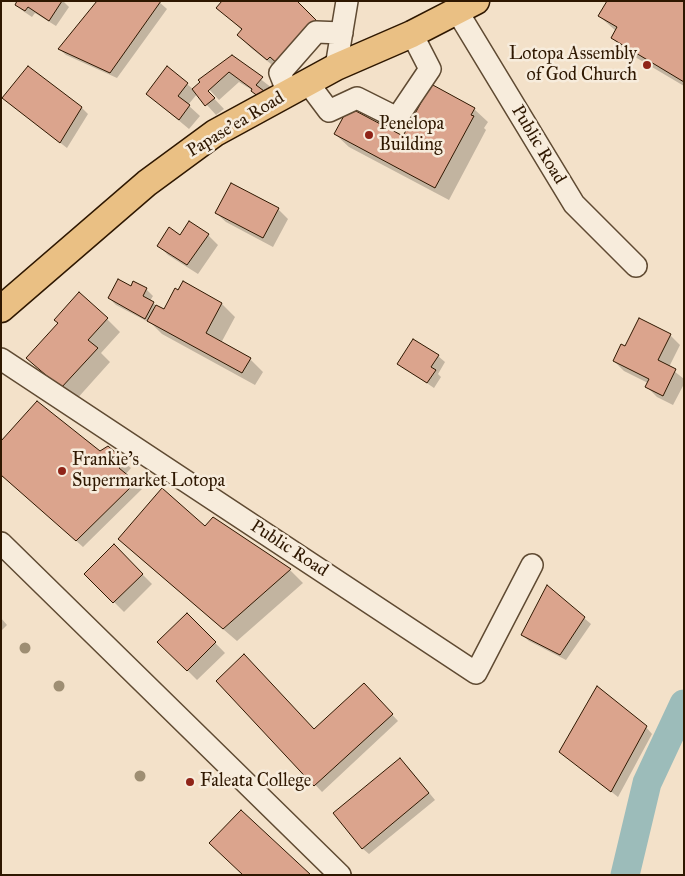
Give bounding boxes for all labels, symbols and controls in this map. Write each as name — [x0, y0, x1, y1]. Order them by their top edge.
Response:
place label: Lotopa Assembly of God Church — [509, 44, 637, 86]
marker: Lotopa Assembly of God Church — [641, 59, 653, 71]
street label: Papase'ea Road — [183, 87, 289, 163]
street label: Public Road — [506, 102, 570, 188]
place label: Penelopa Building — [379, 114, 444, 156]
marker: Penelopa Building — [363, 129, 375, 141]
place label: Frankie's Supermarket Lotopa — [72, 450, 225, 492]
marker: Frankie's Supermarket Lotopa — [56, 465, 68, 477]
street label: Public Road — [246, 516, 332, 582]
place label: Faleata College — [200, 771, 311, 793]
marker: Faleata College — [184, 776, 196, 788]

